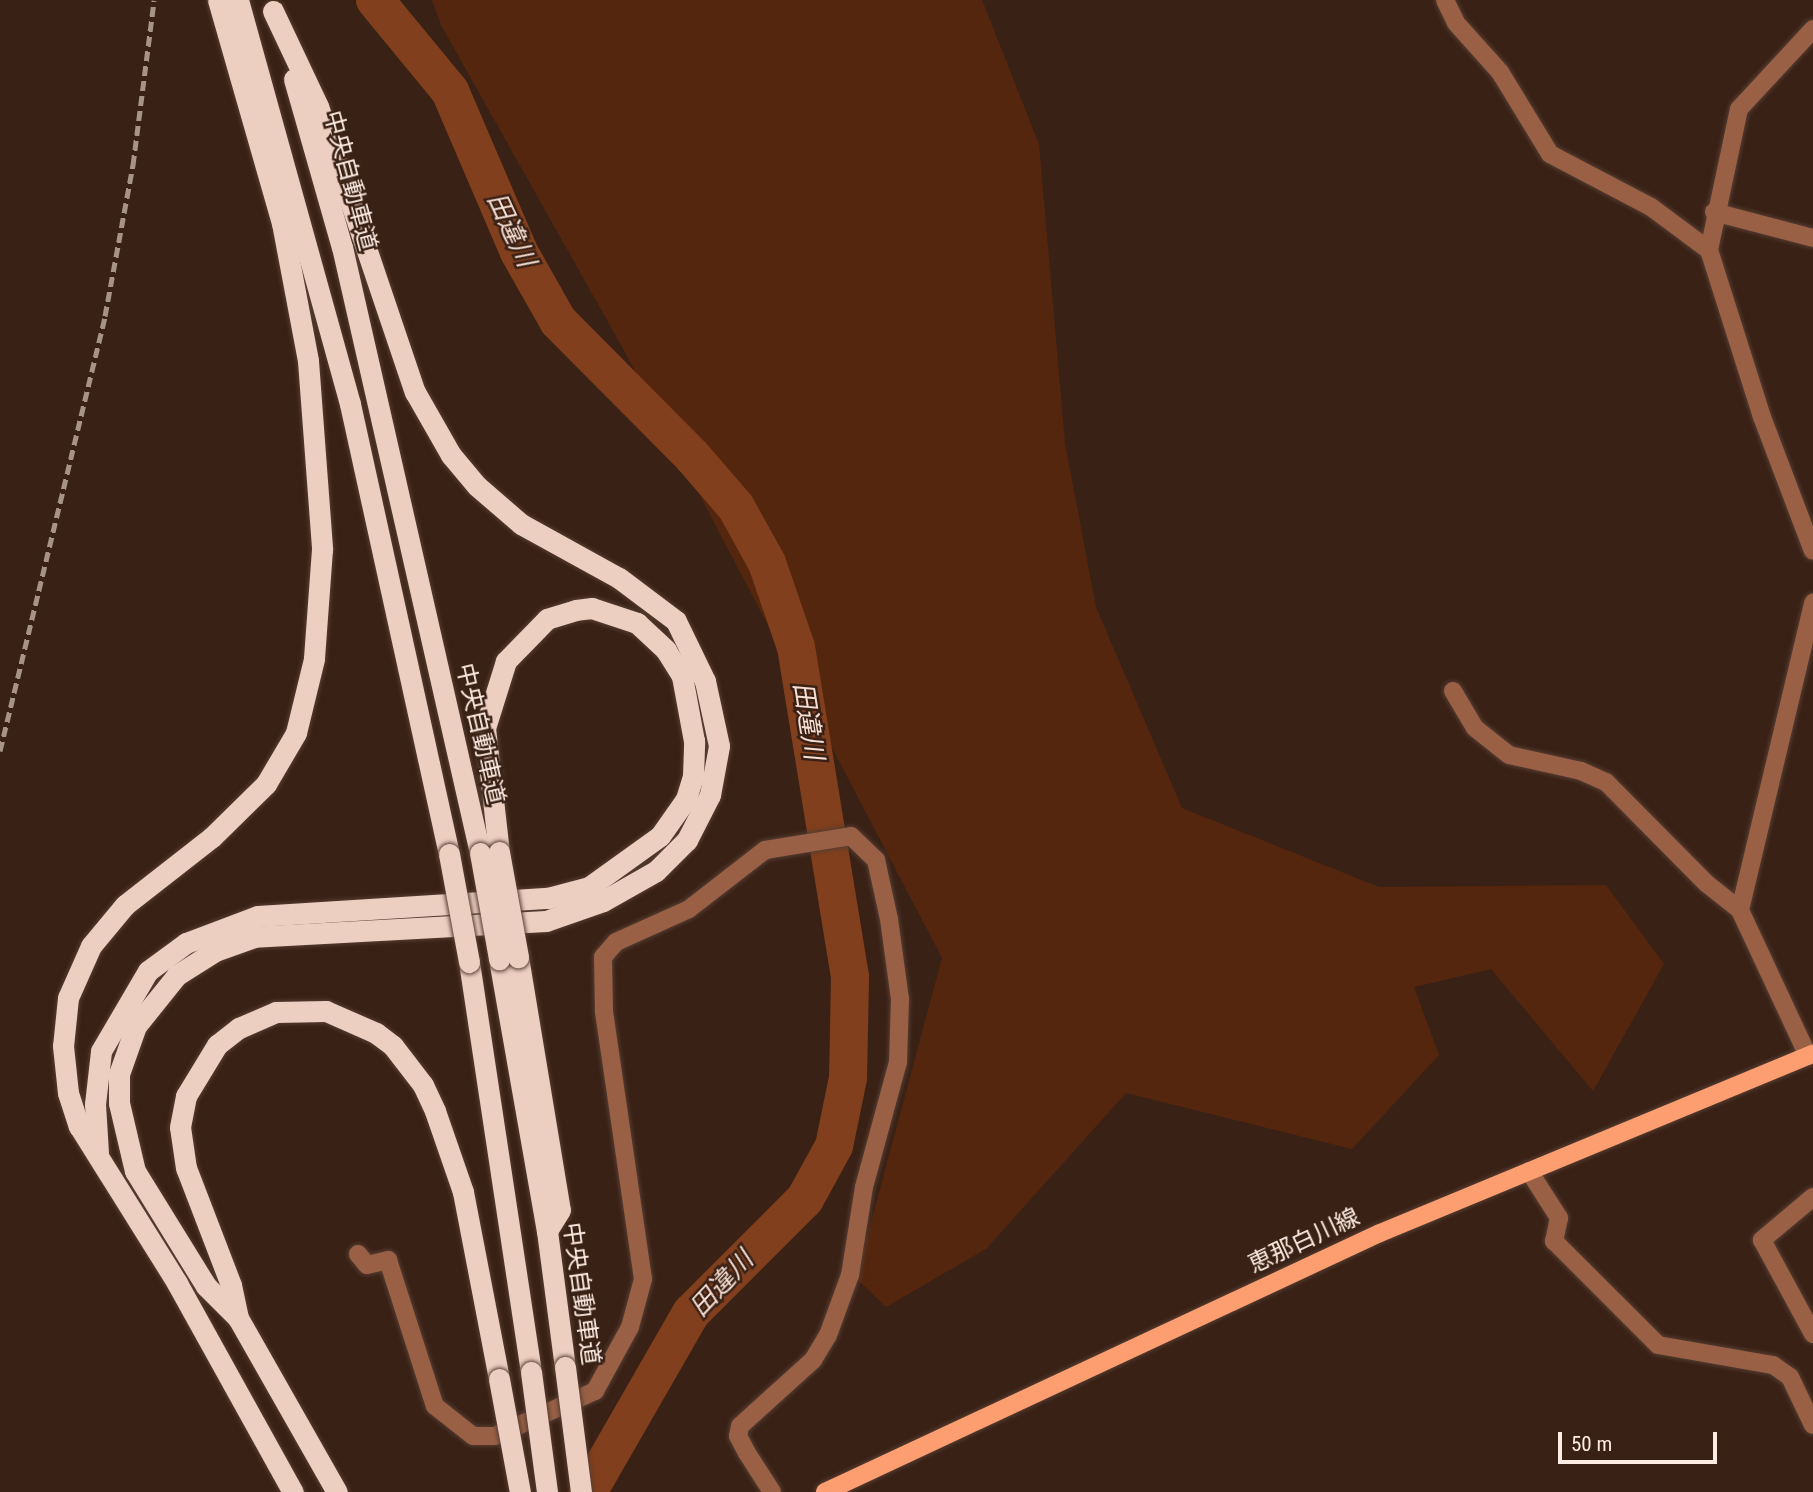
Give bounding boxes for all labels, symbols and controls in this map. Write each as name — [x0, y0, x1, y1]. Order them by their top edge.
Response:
street label: 中央自動車道 — [317, 108, 383, 254]
water label: 田違川 — [480, 188, 542, 272]
street label: 中央自動車道 — [450, 661, 510, 807]
water label: 田違川 — [786, 680, 830, 762]
street label: 恵那白川線 — [1244, 1203, 1364, 1279]
street label: 中央自動車道 — [557, 1221, 605, 1367]
water label: 田違川 — [684, 1245, 760, 1323]
scale bar — [1561, 1418, 1720, 1462]
text: 50 m — [1571, 1432, 1612, 1456]

